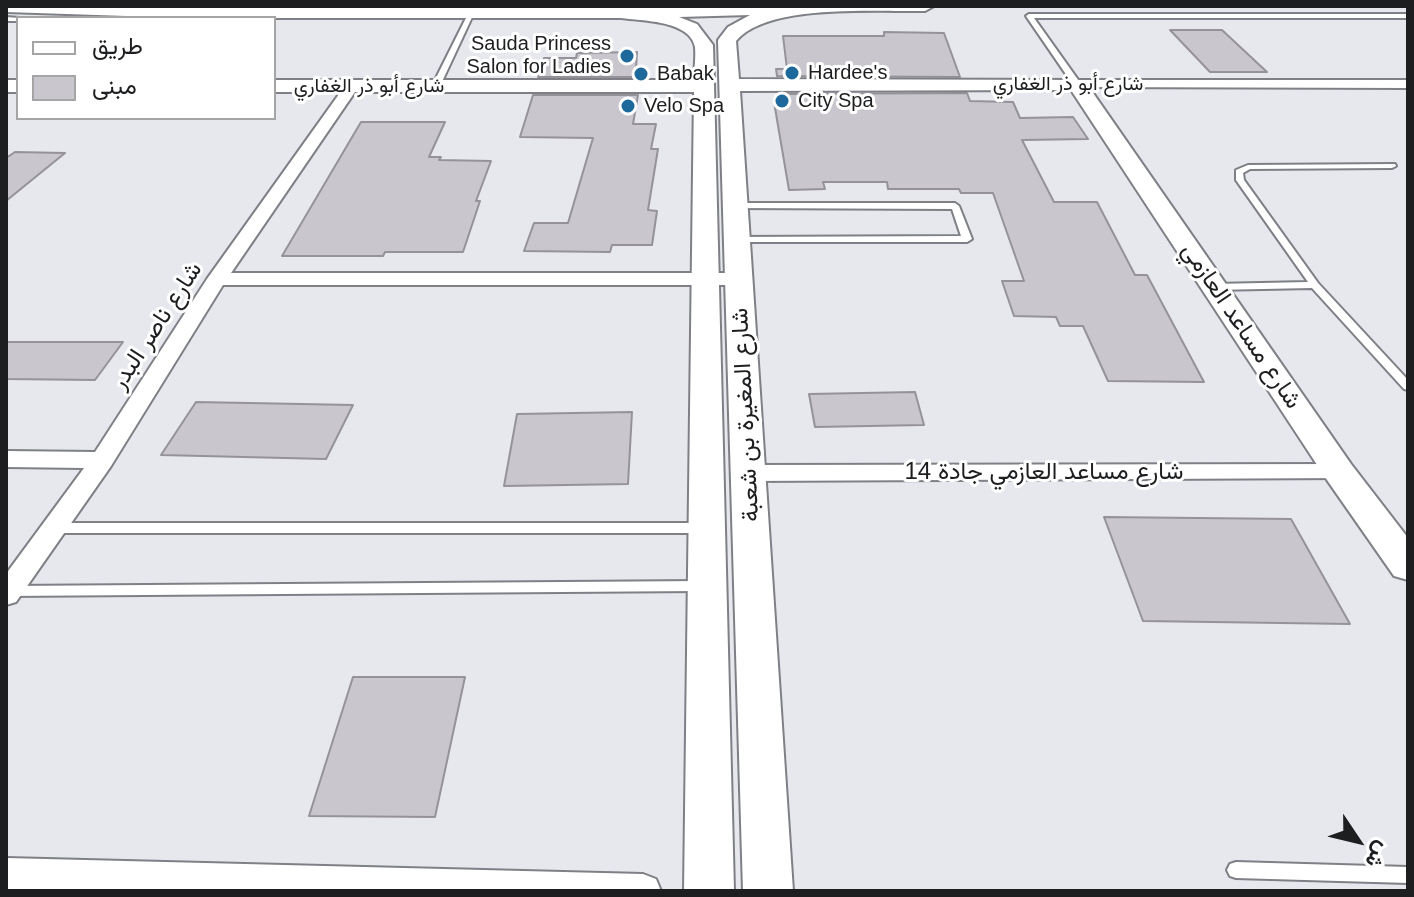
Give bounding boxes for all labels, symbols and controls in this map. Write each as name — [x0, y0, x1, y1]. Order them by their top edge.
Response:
legend — [16, 16, 276, 120]
text: طريق — [92, 32, 143, 59]
place label: Sauda Princess Salon for Ladies — [466, 32, 611, 79]
marker: Sauda Princess Salon for Ladies — [618, 47, 636, 65]
place label: Hardee's — [808, 61, 887, 85]
place label: Babak — [657, 62, 714, 86]
marker: Hardee's — [783, 64, 801, 82]
marker: Babak — [632, 65, 650, 83]
text: مبنى — [92, 72, 137, 99]
street label: شارع أبو ذر الغفاري — [993, 72, 1143, 96]
street label: شارع أبو ذر الغفاري — [294, 74, 444, 98]
place label: City Spa — [798, 89, 874, 113]
marker: City Spa — [773, 92, 791, 110]
place label: Velo Spa — [644, 94, 724, 118]
marker: Velo Spa — [619, 97, 637, 115]
street label: شارع مساعد العازمي — [1175, 238, 1307, 414]
street label: شارع ناصر البدر — [105, 257, 209, 395]
street label: شارع المغيرة بن شعبة — [726, 307, 766, 523]
street label: شارع مساعد العازمي جادة 14 — [905, 458, 1183, 486]
north arrow — [1318, 801, 1398, 881]
text: ش — [1360, 837, 1396, 873]

